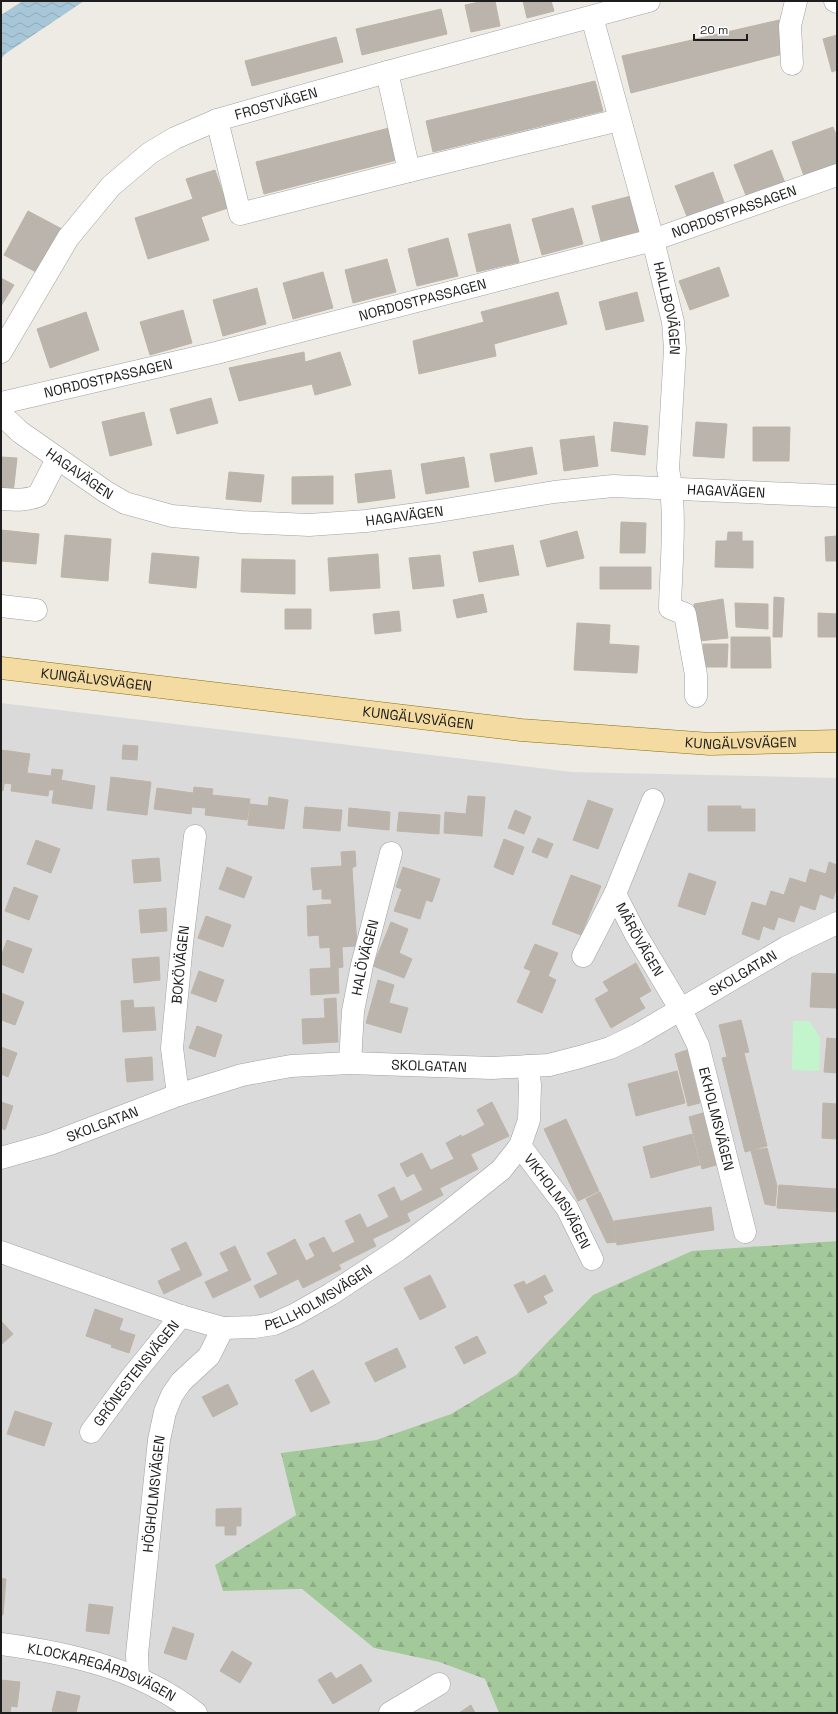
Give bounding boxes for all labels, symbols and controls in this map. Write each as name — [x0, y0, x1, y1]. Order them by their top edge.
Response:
scale bar — [694, 16, 747, 42]
text: 20 m — [700, 22, 728, 38]
street label: FROSTVÄGEN — [233, 83, 320, 124]
street label: NORDOSTPASSAGEN — [669, 181, 799, 242]
street label: HALLBOVÄGEN — [650, 260, 684, 355]
street label: NORDOSTPASSAGEN — [357, 274, 488, 325]
street label: NORDOSTPASSAGEN — [42, 354, 174, 402]
street label: HAGAVÄGEN — [42, 444, 117, 503]
street label: HAGAVÄGEN — [687, 480, 766, 502]
street label: HAGAVÄGEN — [364, 502, 444, 530]
street label: KUNGÄLVSVÄGEN — [40, 664, 153, 695]
street label: KUNGÄLVSVÄGEN — [361, 702, 475, 733]
street label: KUNGÄLVSVÄGEN — [684, 733, 797, 753]
street label: MÄRÖVÄGEN — [612, 899, 668, 979]
street label: HALÖVÄGEN — [347, 917, 382, 997]
street label: BOKÖVÄGEN — [167, 924, 193, 1005]
street label: SKOLGATAN — [705, 946, 780, 1000]
street label: SKOLGATAN — [391, 1055, 467, 1076]
street label: EKHOLMSVÄGEN — [695, 1065, 738, 1173]
street label: SKOLGATAN — [64, 1102, 141, 1146]
street label: VIKHOLMSVÄGEN — [520, 1150, 595, 1252]
street label: PELLHOLMSVÄGEN — [263, 1261, 375, 1334]
street label: GRÖNESTENSVÄGEN — [89, 1317, 183, 1430]
street label: HÖGHOLMSVÄGEN — [138, 1434, 169, 1553]
street label: KLOCKAREGÅRDSVÄGEN — [26, 1639, 179, 1705]

